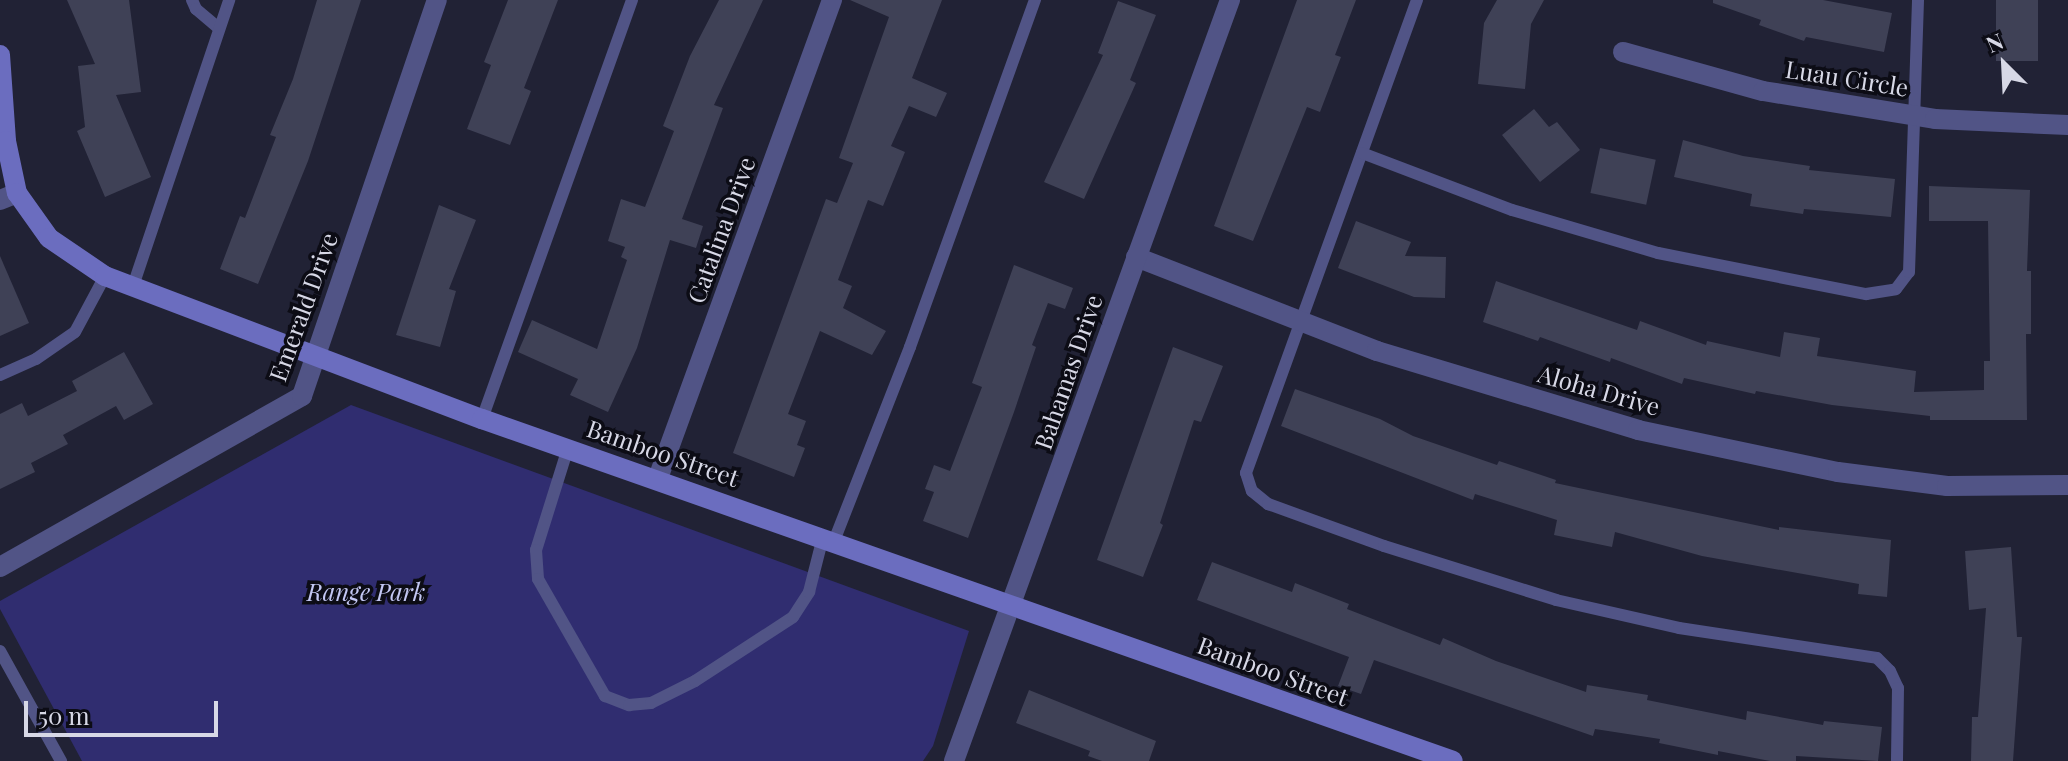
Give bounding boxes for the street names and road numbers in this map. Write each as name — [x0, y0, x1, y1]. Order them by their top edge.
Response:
street label: Luau Circle — [1783, 54, 1911, 102]
street label: Catalina Drive — [681, 153, 761, 307]
street label: Emerald Drive — [263, 229, 343, 385]
street label: Bahamas Drive — [1028, 291, 1108, 453]
street label: Aloha Drive — [1535, 359, 1663, 421]
street label: Bamboo Street — [583, 414, 743, 492]
street label: Bamboo Street — [1194, 630, 1352, 712]

